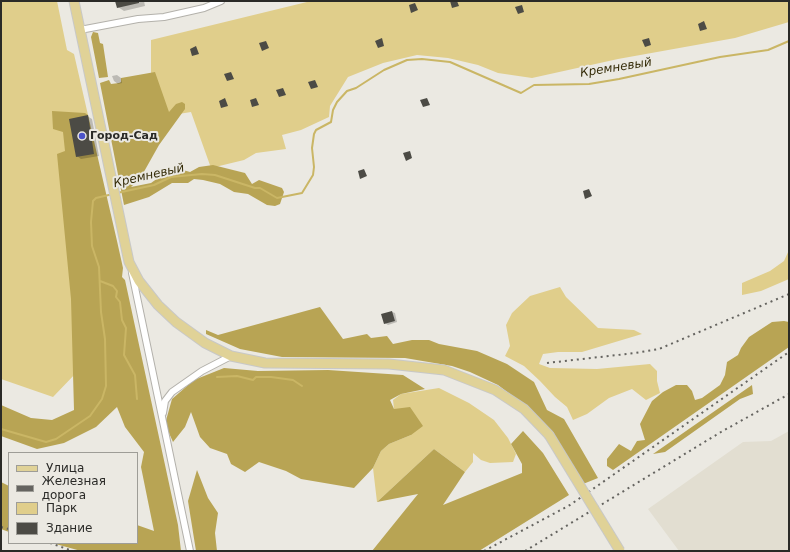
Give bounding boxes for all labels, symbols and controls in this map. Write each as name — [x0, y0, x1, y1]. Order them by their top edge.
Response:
water label: Кремневый — [579, 55, 653, 81]
place label: Город-Сад — [90, 129, 158, 143]
marker: Город-Сад — [77, 131, 87, 141]
water label: Кремневый — [112, 161, 186, 191]
legend — [8, 452, 138, 544]
text: Улица — [46, 461, 84, 475]
text: Железная дорога — [42, 474, 106, 502]
text: Парк — [46, 501, 77, 515]
text: Здание — [46, 521, 92, 535]

